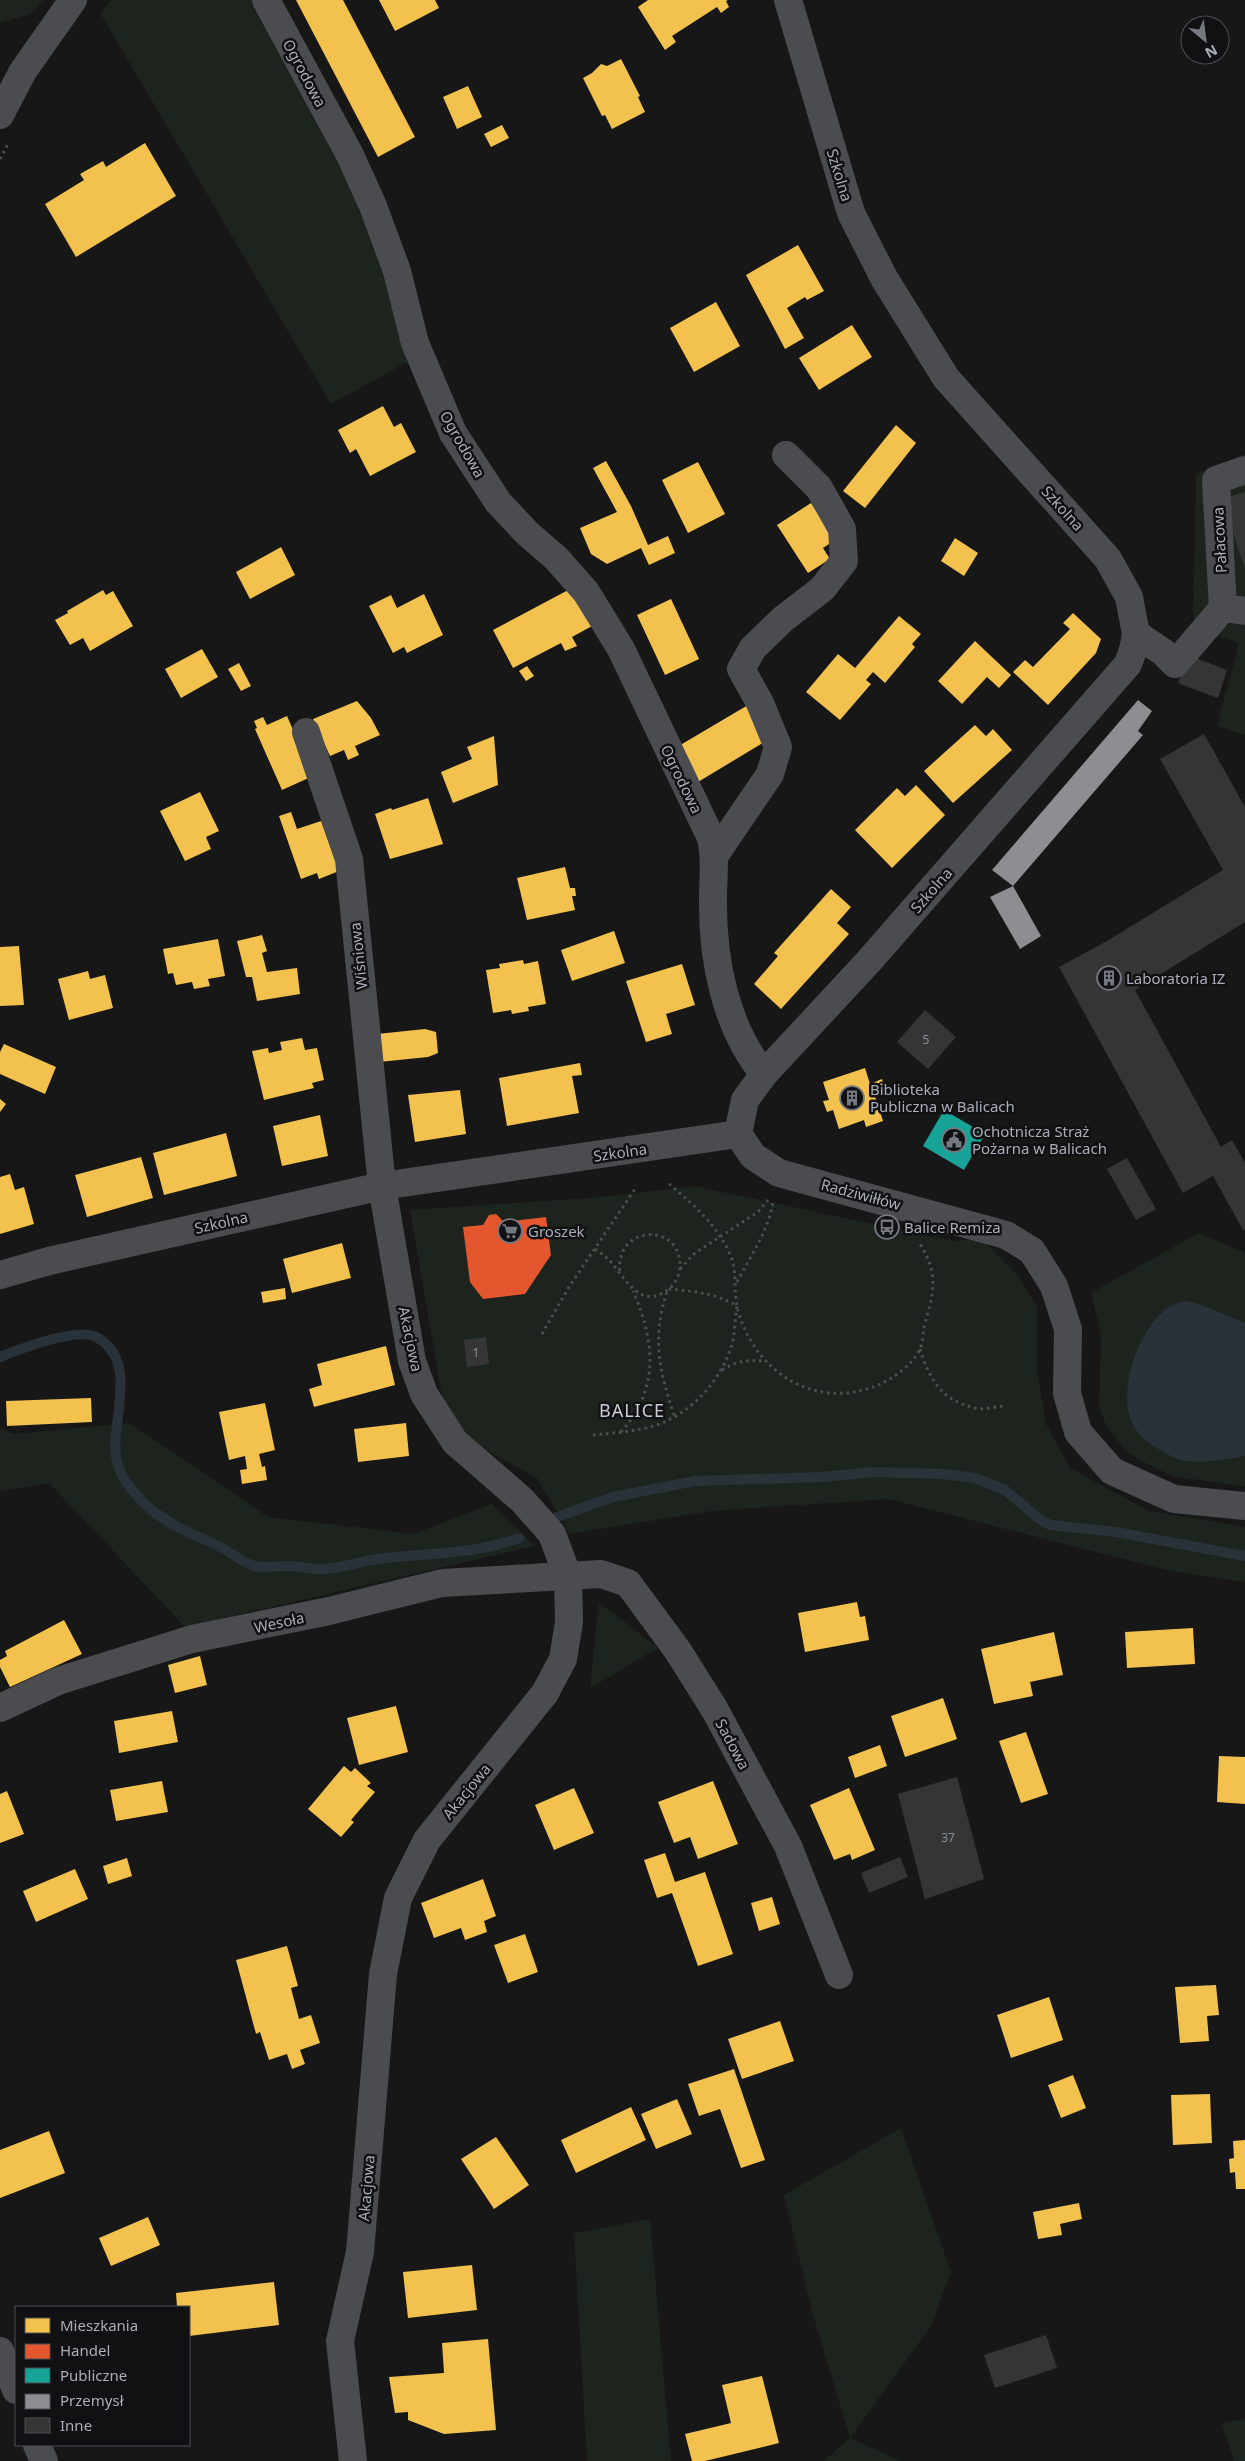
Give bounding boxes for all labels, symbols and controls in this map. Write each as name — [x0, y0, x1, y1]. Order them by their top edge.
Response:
north arrow — [1180, 15, 1230, 65]
street label: Ogrodowa — [279, 36, 331, 110]
text: N — [1202, 41, 1221, 63]
street label: Szkolna — [823, 146, 857, 204]
street label: Ogrodowa — [436, 407, 490, 481]
street label: Szkolna — [1038, 481, 1088, 535]
street label: Pałacowa — [1207, 507, 1231, 573]
street label: Ogrodowa — [657, 741, 707, 817]
street label: Szkolna — [906, 863, 956, 917]
street label: Wiśniowa — [345, 922, 371, 990]
building icon: Laboratoria IZ — [1096, 965, 1122, 991]
place label: Laboratoria IZ — [1126, 968, 1225, 988]
house number: 5 — [923, 1031, 930, 1048]
place label: Biblioteka Publiczna w Balicach — [870, 1079, 1015, 1116]
building icon: Biblioteka Publiczna w Balicach — [839, 1085, 865, 1111]
place label: Ochotnicza Straż Pożarna w Balicach — [972, 1121, 1107, 1158]
public building icon: Ochotnicza Straż Pożarna w Balicach — [941, 1127, 967, 1153]
street label: Szkolna — [592, 1138, 648, 1166]
street label: Radziwiłłów — [819, 1174, 903, 1214]
street label: Szkolna — [192, 1206, 250, 1238]
bus stop icon: Balice Remiza — [874, 1214, 900, 1240]
place label: Balice Remiza — [904, 1217, 1001, 1237]
supermarket icon: Groszek — [497, 1218, 523, 1244]
place label: Groszek — [528, 1221, 585, 1241]
street label: Akacjowa — [394, 1305, 428, 1373]
house number: 1 — [473, 1344, 479, 1361]
district label: BALICE — [599, 1398, 665, 1422]
street label: Wesoła — [252, 1607, 306, 1637]
street label: Sadowa — [711, 1715, 755, 1773]
street label: Akacjowa — [437, 1759, 495, 1823]
house number: 37 — [941, 1829, 955, 1846]
street label: Akacjowa — [353, 2154, 379, 2222]
legend — [15, 2306, 190, 2446]
text: Mieszkania — [60, 2315, 138, 2335]
text: Handel — [60, 2340, 110, 2360]
text: Publiczne — [60, 2365, 127, 2385]
text: Przemysł — [60, 2390, 124, 2410]
text: Inne — [60, 2415, 92, 2435]

